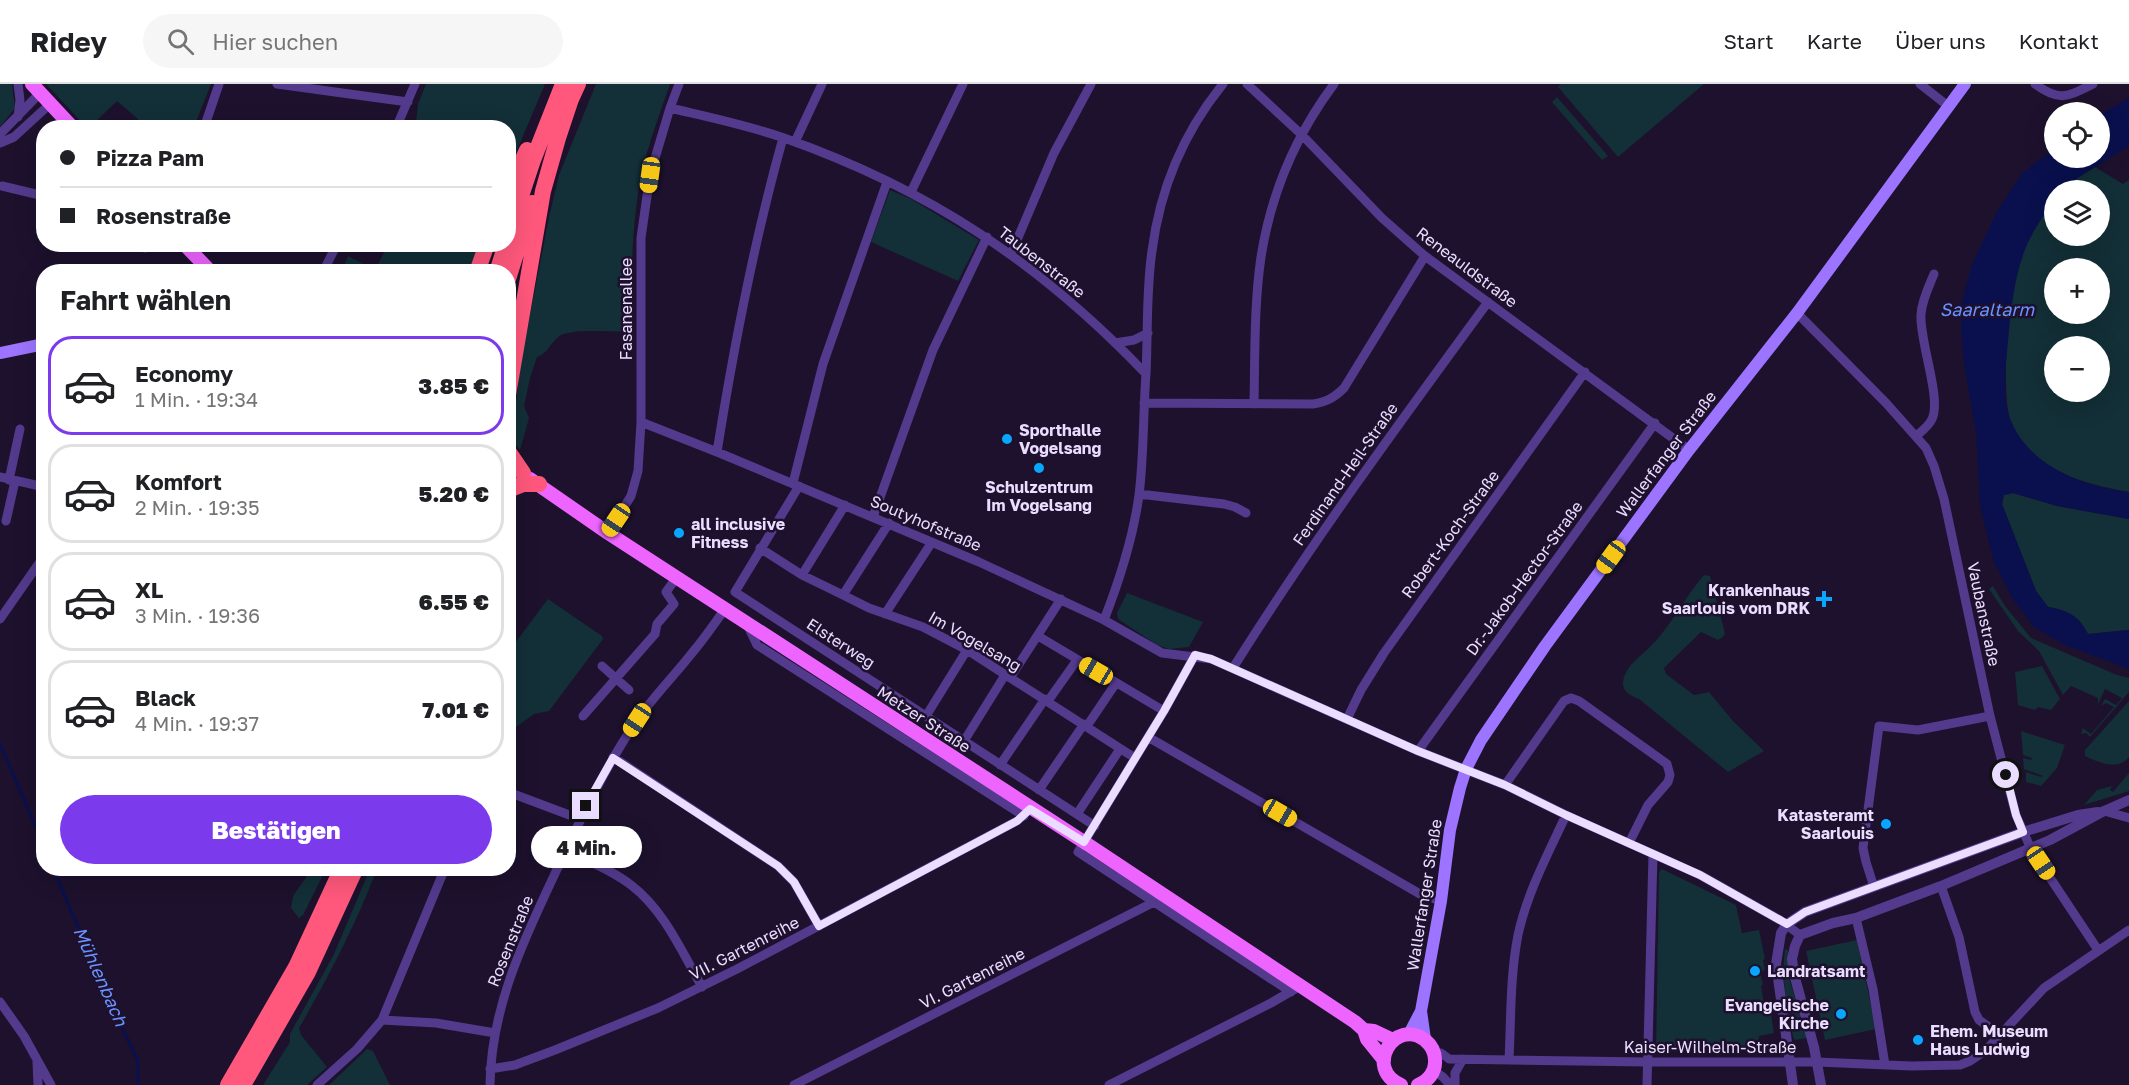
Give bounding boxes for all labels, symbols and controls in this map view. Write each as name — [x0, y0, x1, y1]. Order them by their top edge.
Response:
search box — [143, 14, 563, 68]
text: Ridey — [30, 25, 107, 58]
icon: search — [164, 25, 197, 58]
text: Hier suchen — [212, 28, 338, 55]
text: Start — [1723, 28, 1774, 54]
text: Karte — [1807, 28, 1862, 54]
text: Über uns — [1895, 28, 1986, 54]
text: Kontakt — [2019, 28, 2099, 54]
map controls — [2044, 102, 2110, 402]
button: locate — [2044, 102, 2110, 168]
text: Pizza Pam — [96, 144, 204, 171]
car — [639, 156, 661, 194]
button: layers — [2044, 180, 2110, 246]
text: Rosenstraße — [96, 202, 231, 229]
street label: Taubenstraße — [995, 222, 1089, 302]
street label: Reneauldstraße — [1413, 223, 1521, 311]
street label: Fasanenallee — [616, 258, 636, 360]
button: + — [2044, 258, 2110, 324]
text: Fahrt wählen — [60, 284, 231, 316]
water label: Saaraltarm — [1940, 298, 2035, 320]
button: − — [2044, 336, 2110, 402]
icon: car — [63, 359, 117, 413]
text: Economy — [135, 360, 233, 387]
text: 3.85 € — [418, 372, 489, 399]
text: 1 Min. · 19:34 — [135, 387, 258, 411]
street label: Wallerfanger Straße — [1612, 387, 1720, 521]
street label: Ferdinand-Heil-Straße — [1288, 399, 1402, 549]
place label: Sporthalle Vogelsang — [1019, 420, 1102, 458]
marker: Sporthalle Vogelsang — [1000, 432, 1014, 446]
marker: Schulzentrum Im Vogelsang — [1032, 461, 1046, 475]
street label: Robert-Koch-Straße — [1397, 466, 1503, 602]
icon: car — [63, 467, 117, 521]
text: Komfort — [135, 468, 222, 495]
place label: Schulzentrum Im Vogelsang — [985, 477, 1093, 515]
text: 5.20 € — [418, 480, 489, 507]
street label: Soutyhofstraße — [867, 491, 985, 555]
text: 2 Min. · 19:35 — [135, 495, 260, 519]
street label: Dr.-Jakob-Hector-Straße — [1461, 497, 1587, 659]
car — [598, 500, 634, 540]
place label: all inclusive Fitness — [691, 514, 785, 552]
marker: all inclusive Fitness — [672, 526, 686, 540]
car — [1593, 537, 1629, 577]
street label: Vaubanstraße — [1963, 560, 2005, 668]
icon: car — [63, 575, 117, 629]
text: XL — [135, 576, 163, 603]
place label: Krankenhaus Saarlouis vom DRK — [1662, 580, 1810, 618]
text: 6.55 € — [418, 588, 489, 615]
marker: Krankenhaus Saarlouis vom DRK — [1815, 590, 1833, 608]
text: 3 Min. · 19:36 — [135, 603, 260, 627]
street label: Im Vogelsang — [925, 606, 1025, 676]
street label: Elsterweg — [803, 614, 879, 672]
car — [1076, 654, 1116, 688]
street label: Metzer Straße — [873, 681, 975, 757]
icon: car — [63, 683, 117, 737]
text: Black — [135, 684, 196, 711]
text: 7.01 € — [422, 696, 489, 723]
car — [620, 700, 654, 740]
text: 4 Min. · 19:37 — [135, 711, 259, 735]
route start — [1992, 761, 2019, 788]
route end — [572, 792, 599, 819]
button: Bestätigen — [60, 795, 492, 864]
car — [1260, 796, 1300, 830]
place label: Katasteramt Saarlouis — [1777, 805, 1874, 843]
marker: Katasteramt Saarlouis — [1879, 817, 1893, 831]
street label: Wallerfanger Straße — [1402, 818, 1446, 972]
callout: 4 Min. — [530, 827, 642, 869]
text: 4 Min. — [556, 835, 617, 859]
car — [2023, 843, 2059, 883]
street label: Rosenstraße — [483, 893, 537, 989]
street label: VII. Gartenreihe — [686, 912, 802, 984]
water label: Mühlenbach — [69, 923, 133, 1030]
street label: VI. Gartenreihe — [916, 943, 1028, 1013]
place label: Landratsamt — [1767, 961, 1865, 981]
marker: Landratsamt — [1748, 964, 1762, 978]
place label: Evangelische Kirche — [1725, 995, 1829, 1033]
marker: Evangelische Kirche — [1834, 1007, 1848, 1021]
place label: Ehem. Museum Haus Ludwig — [1930, 1021, 2048, 1059]
marker: Ehem. Museum Haus Ludwig — [1911, 1033, 1925, 1047]
street label: Kaiser-Wilhelm-Straße — [1624, 1037, 1796, 1057]

